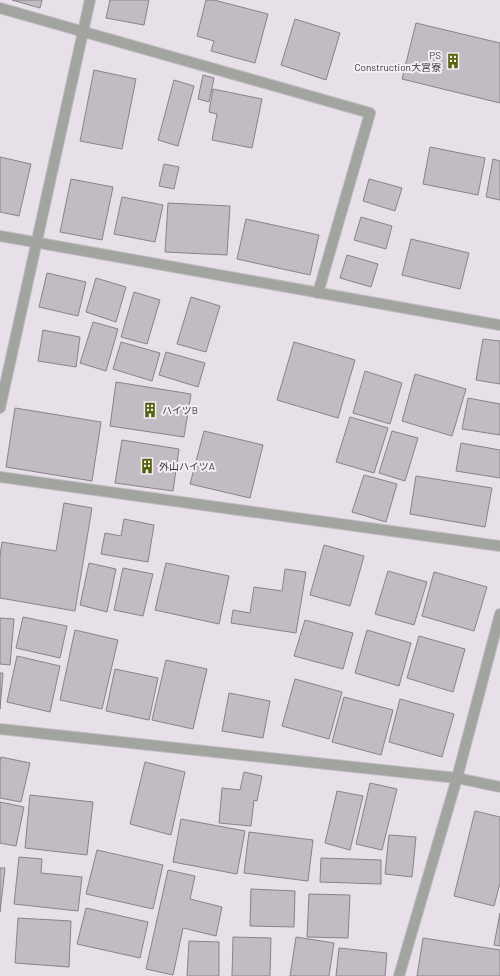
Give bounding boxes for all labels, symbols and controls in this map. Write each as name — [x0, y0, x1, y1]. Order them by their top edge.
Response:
place label: PS Construction大宮寮 — [354, 49, 441, 73]
building icon: PS Construction大宮寮 — [444, 52, 462, 70]
building icon: ハイツB — [141, 401, 159, 419]
place label: ハイツB — [162, 404, 198, 416]
building icon: 外山ハイツA — [138, 457, 156, 475]
place label: 外山ハイツA — [159, 460, 215, 472]

